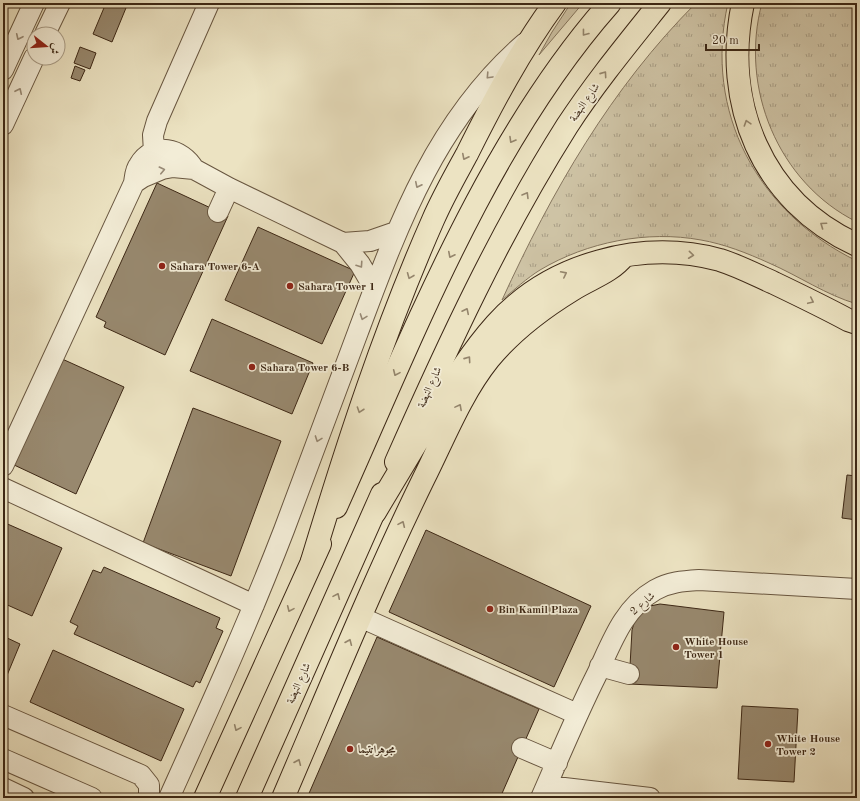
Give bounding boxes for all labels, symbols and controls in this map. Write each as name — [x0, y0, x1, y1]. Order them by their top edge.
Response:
north arrow — [26, 26, 66, 66]
scale bar — [706, 26, 759, 52]
one-way arrow — [583, 29, 590, 36]
one-way arrow — [15, 33, 23, 40]
text: 20 m — [712, 35, 739, 47]
text: ش — [47, 42, 61, 55]
one-way arrow — [487, 71, 494, 79]
one-way arrow — [599, 72, 606, 79]
street label: شارع النهضة — [568, 82, 605, 126]
one-way arrow — [14, 88, 22, 95]
one-way arrow — [743, 120, 752, 127]
one-way arrow — [509, 136, 516, 143]
one-way arrow — [462, 153, 470, 161]
one-way arrow — [159, 166, 166, 174]
one-way arrow — [415, 180, 423, 188]
one-way arrow — [521, 192, 528, 199]
one-way arrow — [821, 223, 828, 230]
one-way arrow — [688, 250, 694, 259]
one-way arrow — [448, 251, 456, 258]
one-way arrow — [355, 260, 362, 267]
marker: Sahara Tower 6-A — [157, 261, 167, 271]
place label: Sahara Tower 6-A — [170, 262, 261, 273]
one-way arrow — [560, 271, 567, 279]
one-way arrow — [407, 272, 415, 279]
marker: Sahara Tower 1 — [285, 281, 295, 291]
place label: Sahara Tower 1 — [298, 282, 375, 293]
one-way arrow — [807, 296, 815, 304]
one-way arrow — [461, 307, 469, 315]
one-way arrow — [359, 314, 368, 321]
one-way arrow — [463, 357, 470, 364]
marker: Sahara Tower 6-B — [247, 362, 257, 372]
place label: Sahara Tower 6-B — [260, 363, 350, 374]
street label: شارع النهضة — [416, 365, 447, 411]
one-way arrow — [393, 369, 401, 376]
one-way arrow — [454, 404, 462, 411]
one-way arrow — [356, 407, 364, 414]
one-way arrow — [314, 436, 322, 443]
one-way arrow — [397, 520, 405, 528]
street label: شارع 2 — [629, 591, 659, 620]
one-way arrow — [332, 593, 340, 600]
marker: Bin Kamil Plaza — [485, 604, 495, 614]
place label: Bin Kamil Plaza — [498, 605, 579, 616]
one-way arrow — [287, 606, 295, 613]
place label: White House Tower 1 — [684, 637, 748, 661]
one-way arrow — [344, 639, 352, 647]
marker: White House Tower 1 — [671, 642, 681, 652]
street label: شارع النهضة — [285, 661, 316, 707]
one-way arrow — [234, 723, 242, 731]
place label: White House Tower 2 — [776, 734, 840, 758]
marker: White House Tower 2 — [763, 739, 773, 749]
marker: مجوهراتتيما — [345, 744, 355, 754]
place label: مجوهراتتيما — [358, 744, 396, 757]
one-way arrow — [294, 759, 302, 766]

